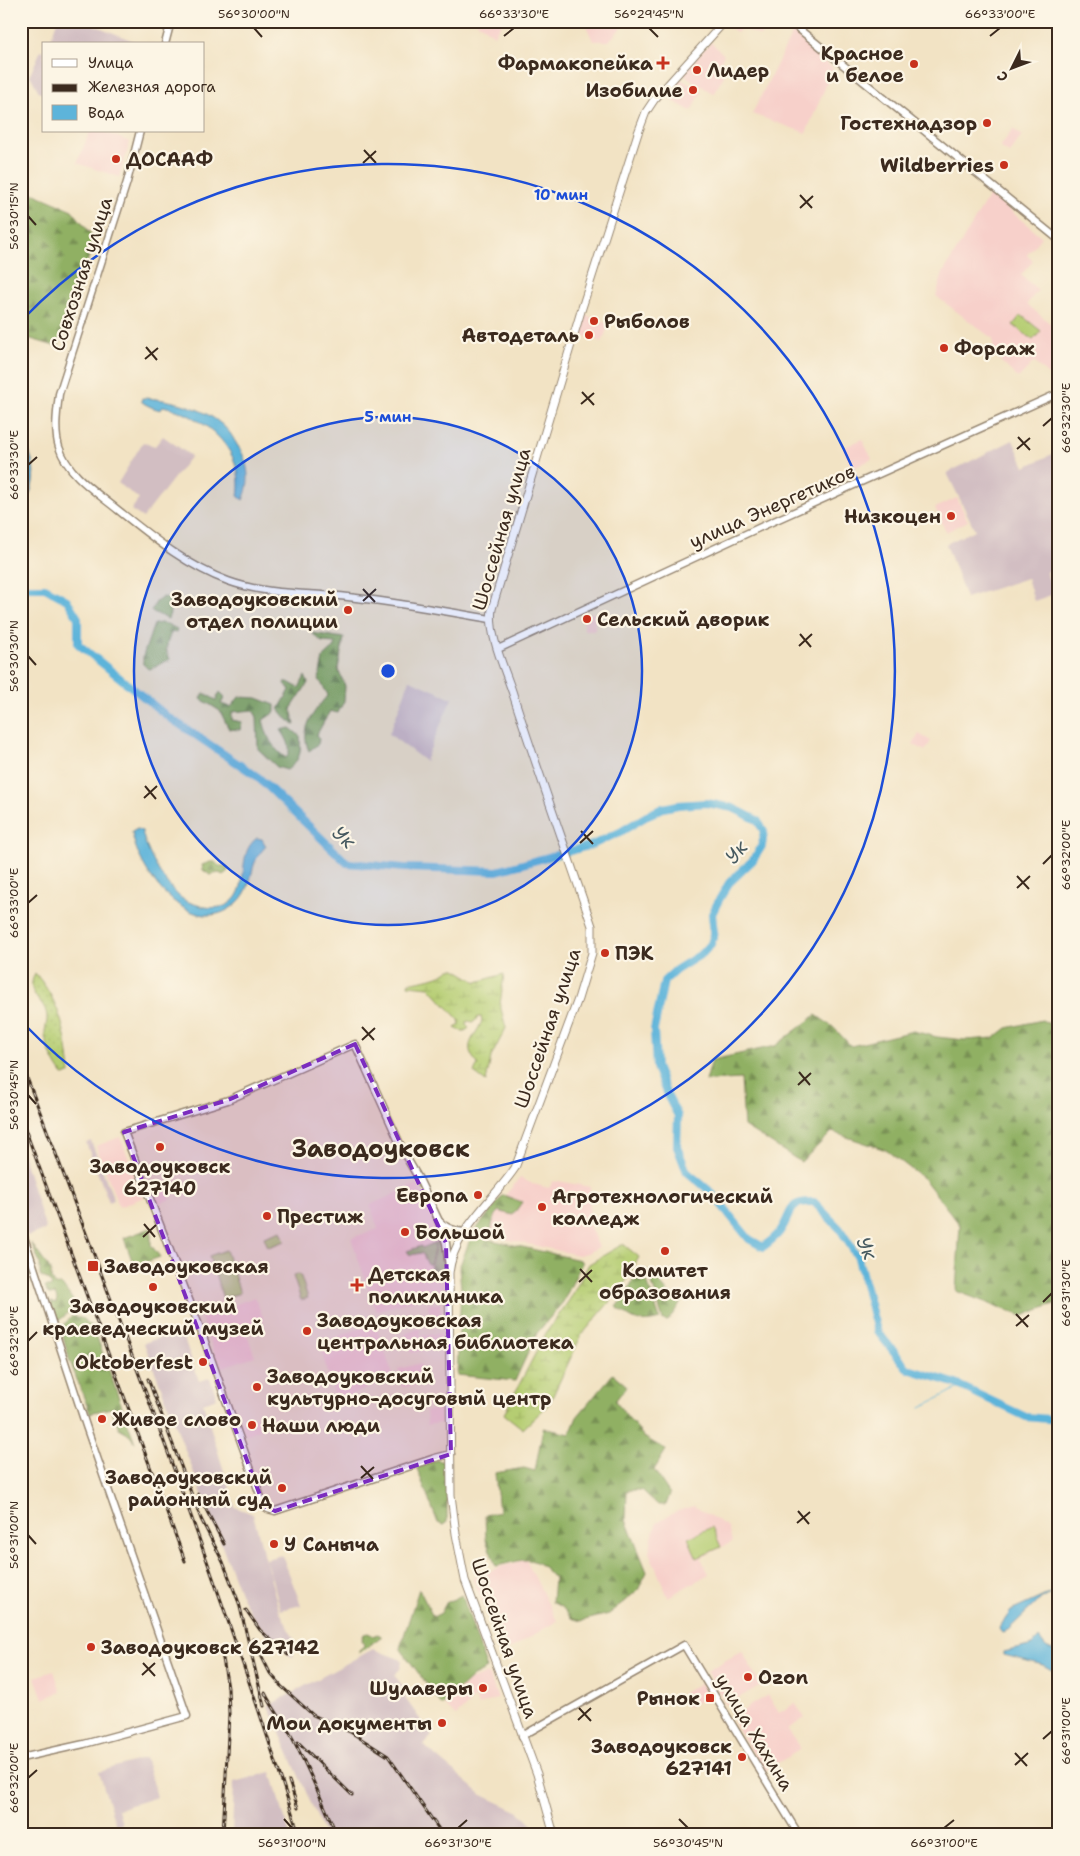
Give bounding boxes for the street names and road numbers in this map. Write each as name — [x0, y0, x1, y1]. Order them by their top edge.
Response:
street label: Совхозная улица — [45, 194, 118, 354]
street label: Шоссейная улица — [466, 445, 537, 613]
street label: улица Энергетиков — [685, 459, 859, 554]
street label: Шоссейная улица — [508, 945, 587, 1112]
street label: Шоссейная улица — [465, 1555, 544, 1722]
street label: улица Хахина — [710, 1669, 800, 1796]

